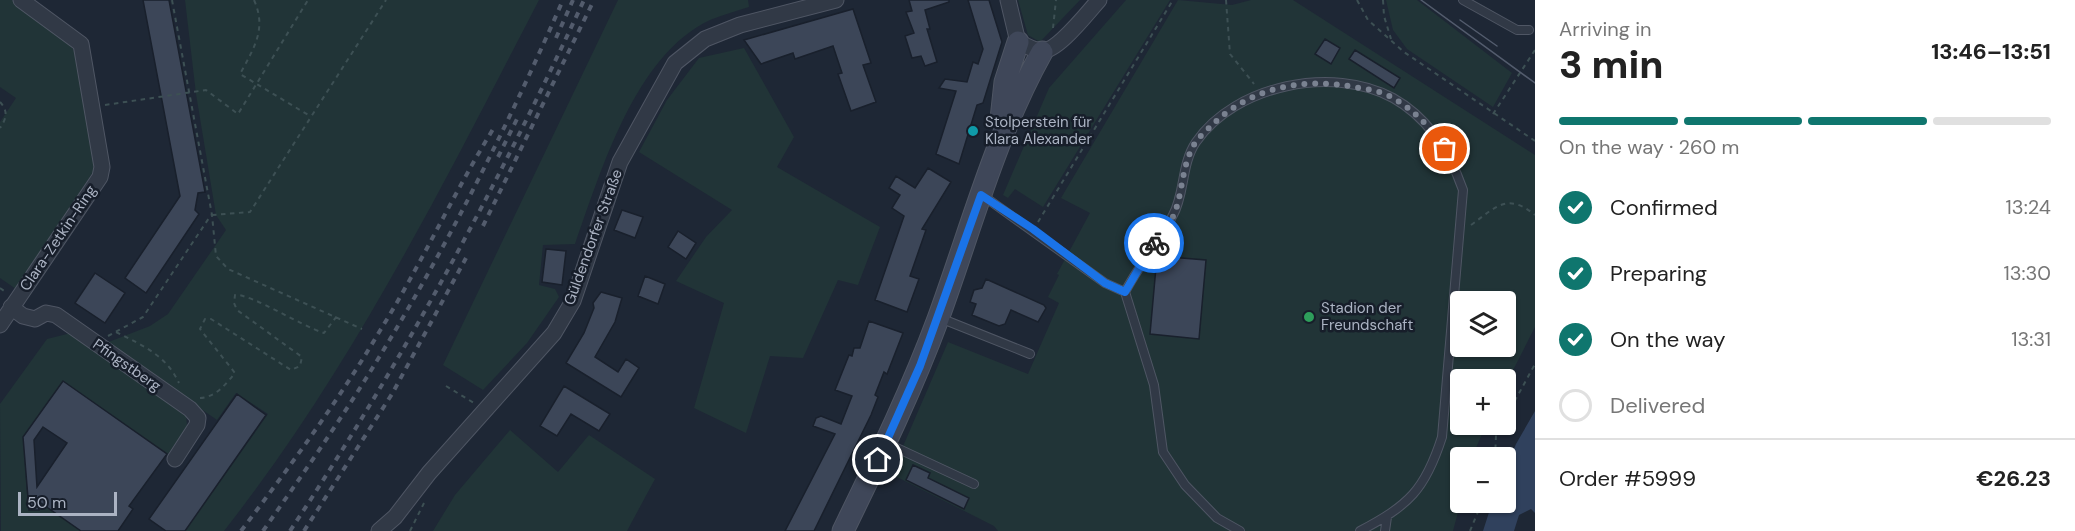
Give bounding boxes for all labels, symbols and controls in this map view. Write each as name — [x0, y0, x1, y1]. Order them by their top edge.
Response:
text: Arriving in — [1559, 16, 1651, 42]
text: 13:46–13:51 — [1931, 37, 2051, 66]
text: 3 min — [1559, 39, 1664, 90]
place label: Stolperstein für Klara Alexander — [985, 112, 1093, 149]
pin — [1419, 123, 1470, 174]
marker: Stolperstein für Klara Alexander — [966, 124, 980, 138]
icon: bag — [1428, 132, 1461, 165]
text: On the way · 260 m — [1559, 134, 1739, 160]
street label: Güldendorfer Straße — [559, 166, 627, 308]
street label: Clara-Zetkin-Ring — [15, 181, 101, 295]
icon: check — [1559, 191, 1592, 224]
text: Confirmed — [1610, 193, 1718, 222]
text: 13:24 — [2006, 194, 2051, 220]
courier — [1124, 213, 1184, 273]
icon: bike — [1138, 227, 1171, 260]
icon: check — [1559, 257, 1592, 290]
text: Preparing — [1610, 259, 1707, 288]
text: 13:30 — [2003, 260, 2051, 286]
map controls — [1450, 291, 1516, 513]
button: layers — [1450, 291, 1516, 357]
place label: Stadion der Freundschaft — [1321, 298, 1413, 335]
marker: Stadion der Freundschaft — [1302, 310, 1316, 324]
icon: check — [1559, 323, 1592, 356]
text: On the way — [1610, 325, 1725, 354]
text: 13:31 — [2011, 326, 2051, 352]
street label: Pfingstberg — [89, 334, 165, 396]
button: + — [1450, 369, 1516, 435]
text: Delivered — [1610, 391, 1705, 420]
pin — [852, 434, 903, 485]
icon: home — [861, 443, 894, 476]
button: − — [1450, 447, 1516, 513]
text: Order #5999 — [1559, 464, 1696, 493]
text: €26.23 — [1976, 464, 2051, 493]
scale bar — [18, 489, 117, 516]
text: 50 m — [27, 492, 66, 513]

